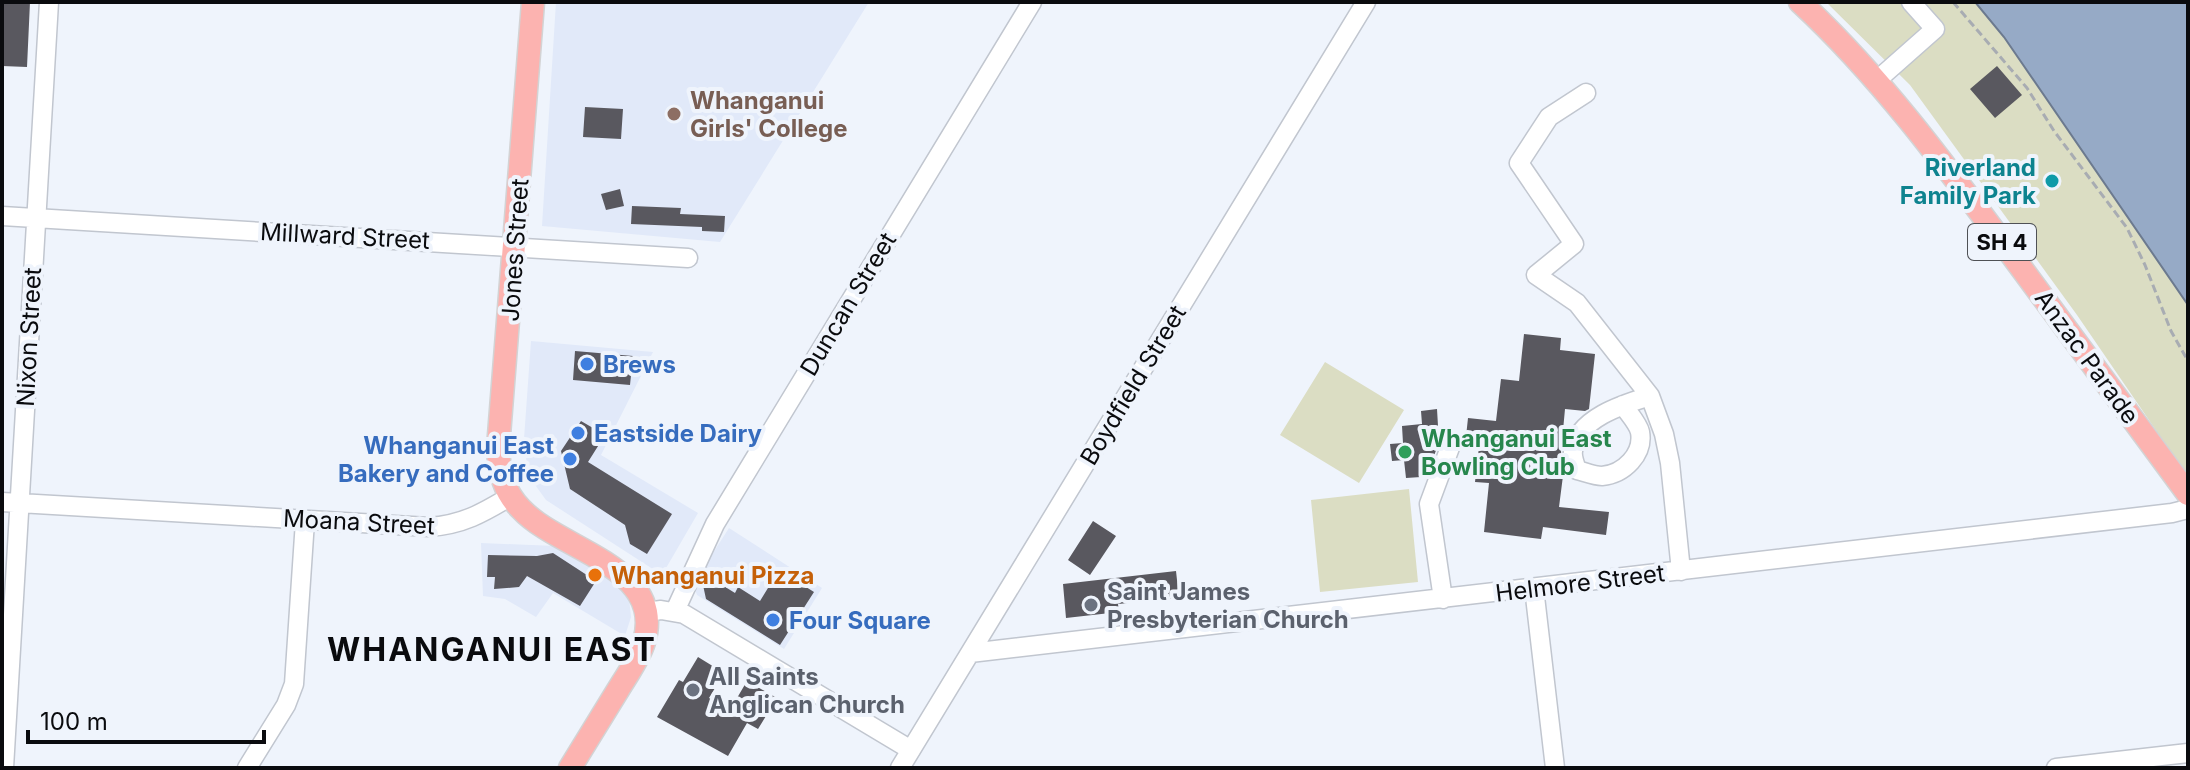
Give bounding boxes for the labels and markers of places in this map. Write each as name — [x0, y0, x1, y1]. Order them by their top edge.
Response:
place label: Whanganui Girls' College — [690, 86, 847, 143]
marker: Whanganui Girls' College — [665, 105, 683, 123]
place label: Riverland Family Park — [1900, 153, 2036, 210]
marker: Riverland Family Park — [2043, 172, 2061, 190]
place label: Brews — [603, 350, 676, 379]
marker: Brews — [578, 355, 596, 373]
place label: Eastside Dairy — [594, 419, 763, 448]
marker: Eastside Dairy — [569, 424, 587, 442]
place label: Whanganui East Bowling Club — [1421, 424, 1612, 481]
place label: Whanganui East Bakery and Coffee — [338, 431, 554, 488]
marker: Whanganui East Bowling Club — [1396, 443, 1414, 461]
marker: Whanganui East Bakery and Coffee — [561, 450, 579, 468]
place label: Whanganui Pizza — [611, 561, 814, 590]
marker: Whanganui Pizza — [586, 566, 604, 584]
place label: Saint James Presbyterian Church — [1107, 577, 1349, 634]
marker: Saint James Presbyterian Church — [1082, 596, 1100, 614]
place label: Four Square — [789, 606, 931, 635]
marker: Four Square — [764, 611, 782, 629]
place label: All Saints Anglican Church — [709, 662, 905, 719]
marker: All Saints Anglican Church — [684, 681, 702, 699]

